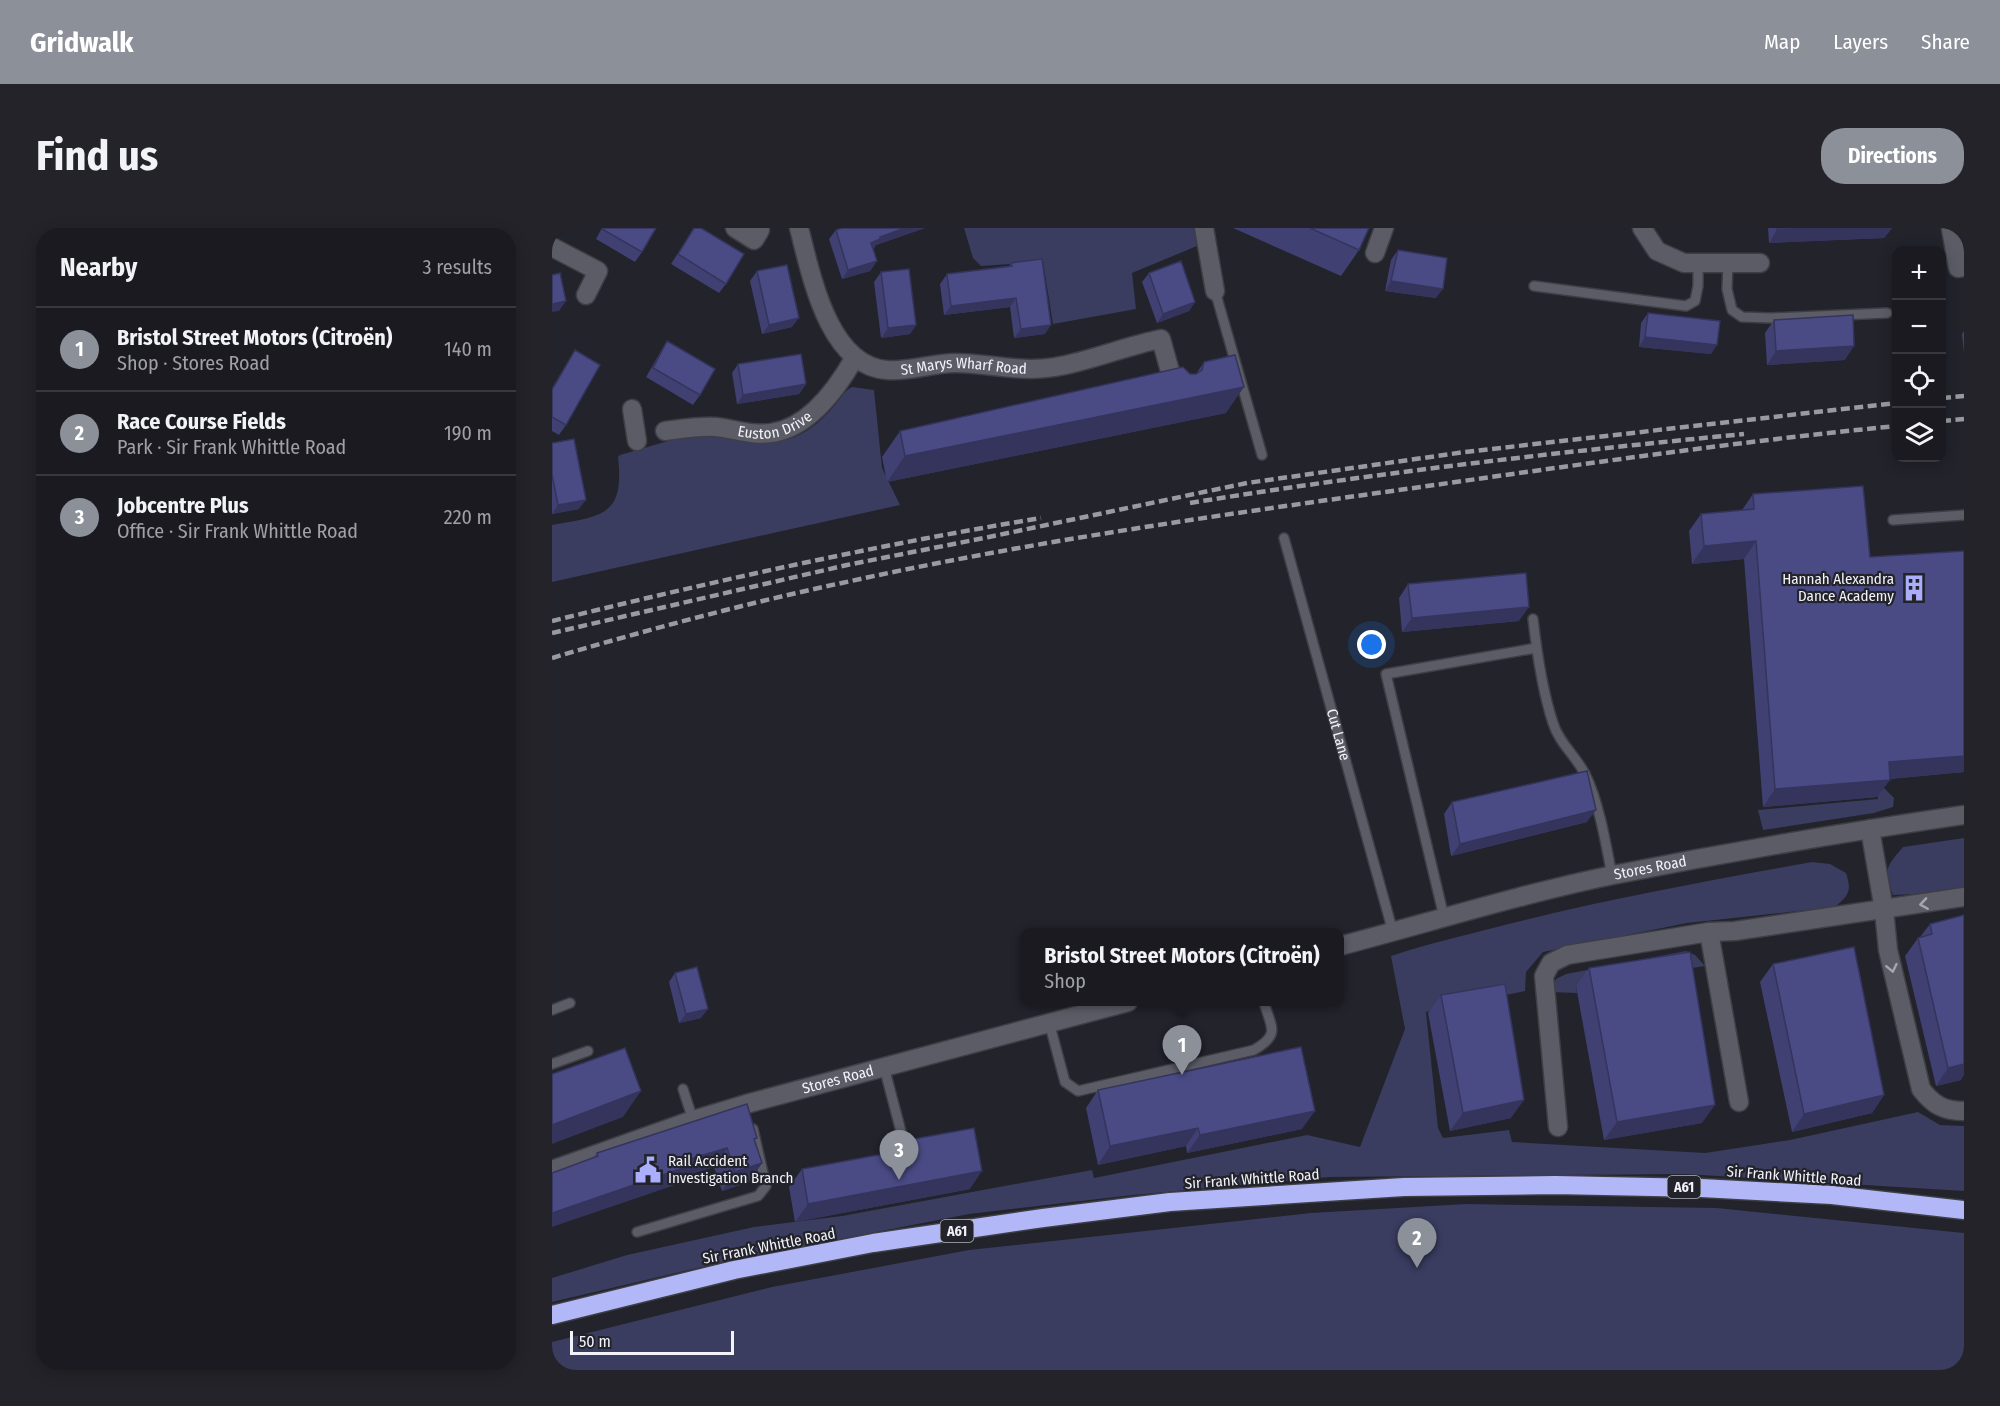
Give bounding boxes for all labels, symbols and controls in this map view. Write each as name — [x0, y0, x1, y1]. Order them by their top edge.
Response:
text: Gridwalk — [30, 26, 134, 59]
text: Map — [1764, 29, 1800, 55]
text: Layers — [1833, 29, 1888, 55]
text: Share — [1921, 29, 1970, 55]
button: Directions — [1821, 128, 1964, 184]
text: Find us — [36, 131, 158, 181]
map controls — [1892, 246, 1946, 462]
button: + — [1892, 246, 1946, 300]
text: Nearby — [60, 252, 137, 283]
text: 3 results — [423, 255, 492, 279]
button: − — [1892, 300, 1946, 354]
text: Bristol Street Motors (Citroën) — [117, 324, 392, 351]
text: 1 — [75, 337, 84, 361]
text: 140 m — [444, 337, 492, 361]
text: Shop · Stores Road — [117, 351, 270, 375]
street label: St Marys Wharf Road — [900, 354, 1027, 379]
button: locate — [1892, 354, 1946, 408]
street label: Euston Drive — [736, 407, 815, 443]
text: Race Course Fields — [117, 408, 286, 435]
button: layers — [1892, 408, 1946, 462]
text: 2 — [75, 421, 84, 445]
text: 190 m — [444, 421, 492, 445]
text: Park · Sir Frank Whittle Road — [117, 435, 346, 459]
text: Jobcentre Plus — [117, 492, 249, 519]
text: 3 — [75, 505, 84, 529]
text: 220 m — [444, 505, 492, 529]
text: Office · Sir Frank Whittle Road — [117, 519, 358, 543]
place label: Hannah Alexandra Dance Academy — [1782, 570, 1894, 605]
building icon: Hannah Alexandra Dance Academy — [1899, 573, 1929, 603]
your location — [1357, 630, 1386, 659]
street label: Cut Lane — [1323, 707, 1354, 763]
street label: Stores Road — [1612, 852, 1688, 884]
one-way arrow — [1920, 897, 1929, 909]
popup — [1020, 928, 1344, 1006]
text: Bristol Street Motors (Citroën) — [1044, 942, 1320, 969]
one-way arrow — [1884, 963, 1897, 973]
text: Shop — [1044, 969, 1086, 993]
pin: 1 — [1162, 1026, 1202, 1075]
street label: Stores Road — [800, 1061, 876, 1098]
pin: 3 — [880, 1130, 918, 1180]
place label: Rail Accident Investigation Branch — [668, 1152, 794, 1187]
public building icon: Rail Accident Investigation Branch — [633, 1155, 663, 1185]
street label: Sir Frank Whittle Road — [1726, 1162, 1862, 1190]
street label: Sir Frank Whittle Road — [1184, 1165, 1320, 1193]
road number: A61 — [1668, 1176, 1700, 1198]
pin: 2 — [1398, 1218, 1436, 1268]
road number: A61 — [940, 1220, 974, 1242]
street label: Sir Frank Whittle Road — [701, 1224, 837, 1268]
scale bar — [570, 1328, 734, 1356]
text: 50 m — [579, 1332, 611, 1351]

